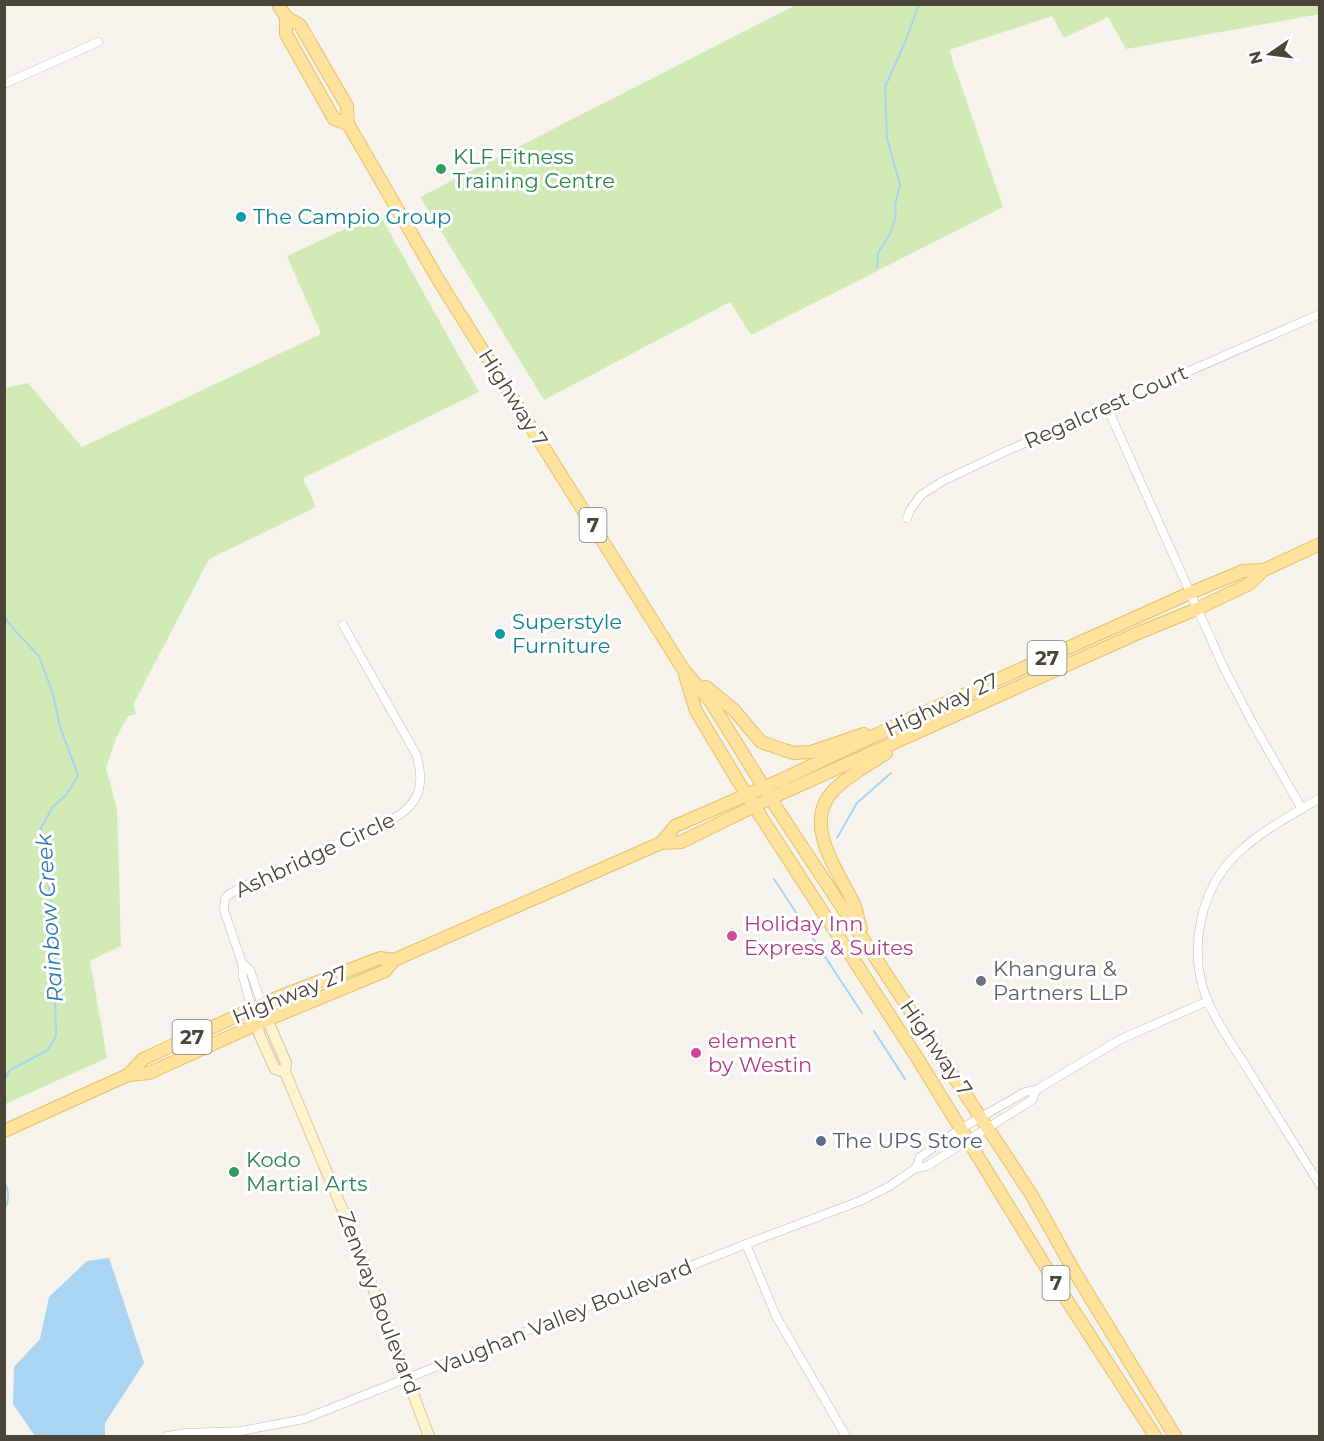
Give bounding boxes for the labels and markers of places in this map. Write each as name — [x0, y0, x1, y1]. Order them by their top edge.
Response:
place label: KLF Fitness Training Centre — [453, 144, 615, 193]
marker: KLF Fitness Training Centre — [434, 162, 448, 176]
place label: The Campio Group — [253, 204, 451, 229]
marker: The Campio Group — [234, 210, 248, 224]
place label: Superstyle Furniture — [512, 609, 622, 658]
marker: Superstyle Furniture — [493, 627, 507, 641]
place label: Holiday Inn Express & Suites — [744, 911, 913, 960]
marker: Holiday Inn Express & Suites — [725, 929, 739, 943]
place label: Khangura & Partners LLP — [993, 956, 1128, 1005]
marker: Khangura & Partners LLP — [974, 974, 988, 988]
place label: element by Westin — [708, 1028, 812, 1077]
marker: element by Westin — [689, 1046, 703, 1060]
place label: The UPS Store — [833, 1128, 983, 1153]
marker: The UPS Store — [814, 1134, 828, 1148]
place label: Kodo Martial Arts — [246, 1147, 367, 1196]
marker: Kodo Martial Arts — [227, 1165, 241, 1179]

